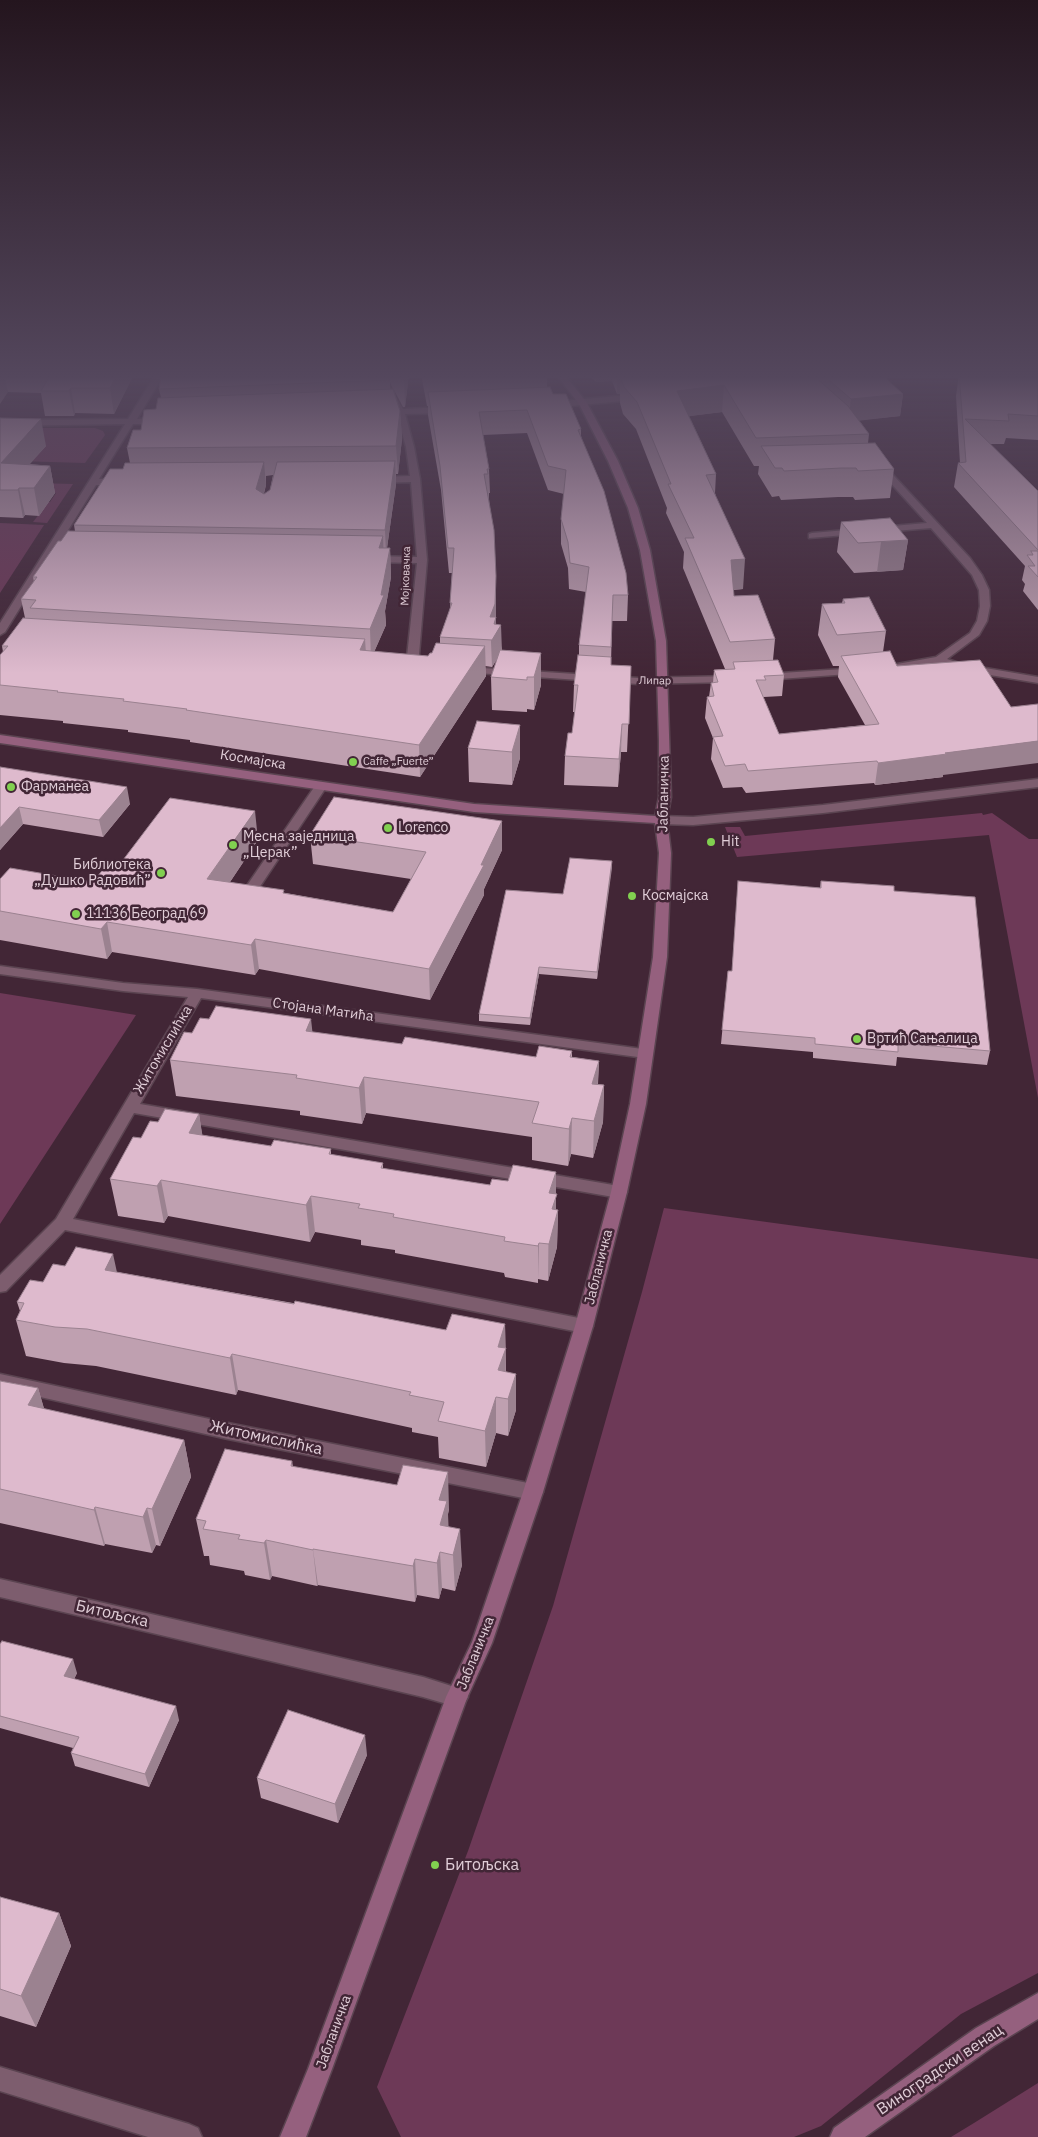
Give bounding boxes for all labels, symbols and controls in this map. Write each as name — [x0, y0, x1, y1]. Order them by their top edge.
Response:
street label: Мојковачка — [398, 546, 414, 606]
street label: Липар — [639, 674, 671, 688]
street label: Космајска — [219, 746, 287, 774]
place label: Caffe „Fuerte” — [363, 755, 434, 769]
street label: Јабланичка — [655, 755, 673, 833]
marker: Caffe „Fuerte” — [347, 756, 359, 768]
place label: Фарманеа — [21, 779, 89, 795]
marker: Фарманеа — [5, 781, 17, 793]
place label: Lorenco — [398, 820, 448, 836]
marker: Lorenco — [382, 822, 394, 834]
place label: Месна заједница „Церак” — [243, 829, 354, 862]
place label: Hit — [721, 834, 739, 850]
marker: Hit — [705, 836, 717, 848]
marker: Месна заједница „Церак” — [227, 839, 239, 851]
place label: Библиотека „Душко Радовић” — [34, 857, 151, 890]
marker: Библиотека „Душко Радовић” — [155, 867, 167, 879]
place label: Космајска — [642, 888, 709, 904]
marker: Космајска — [626, 890, 638, 902]
place label: 11136 Београд 69 — [86, 906, 206, 922]
marker: 11136 Београд 69 — [70, 908, 82, 920]
street label: Стојана Матића — [271, 995, 375, 1025]
street label: Житомислићка — [130, 1003, 196, 1097]
place label: Вртић Сањалица — [867, 1031, 978, 1047]
marker: Вртић Сањалица — [851, 1033, 863, 1045]
street label: Јабланичка — [582, 1228, 616, 1306]
street label: Житомислићка — [208, 1417, 324, 1459]
street label: Битољска — [74, 1596, 150, 1632]
street label: Јабланичка — [454, 1614, 498, 1692]
place label: Битољска — [445, 1855, 519, 1875]
marker: Битољска — [429, 1859, 441, 1871]
street label: Јабланичка — [313, 1993, 355, 2071]
street label: Виноградски венац — [873, 2021, 1007, 2119]

